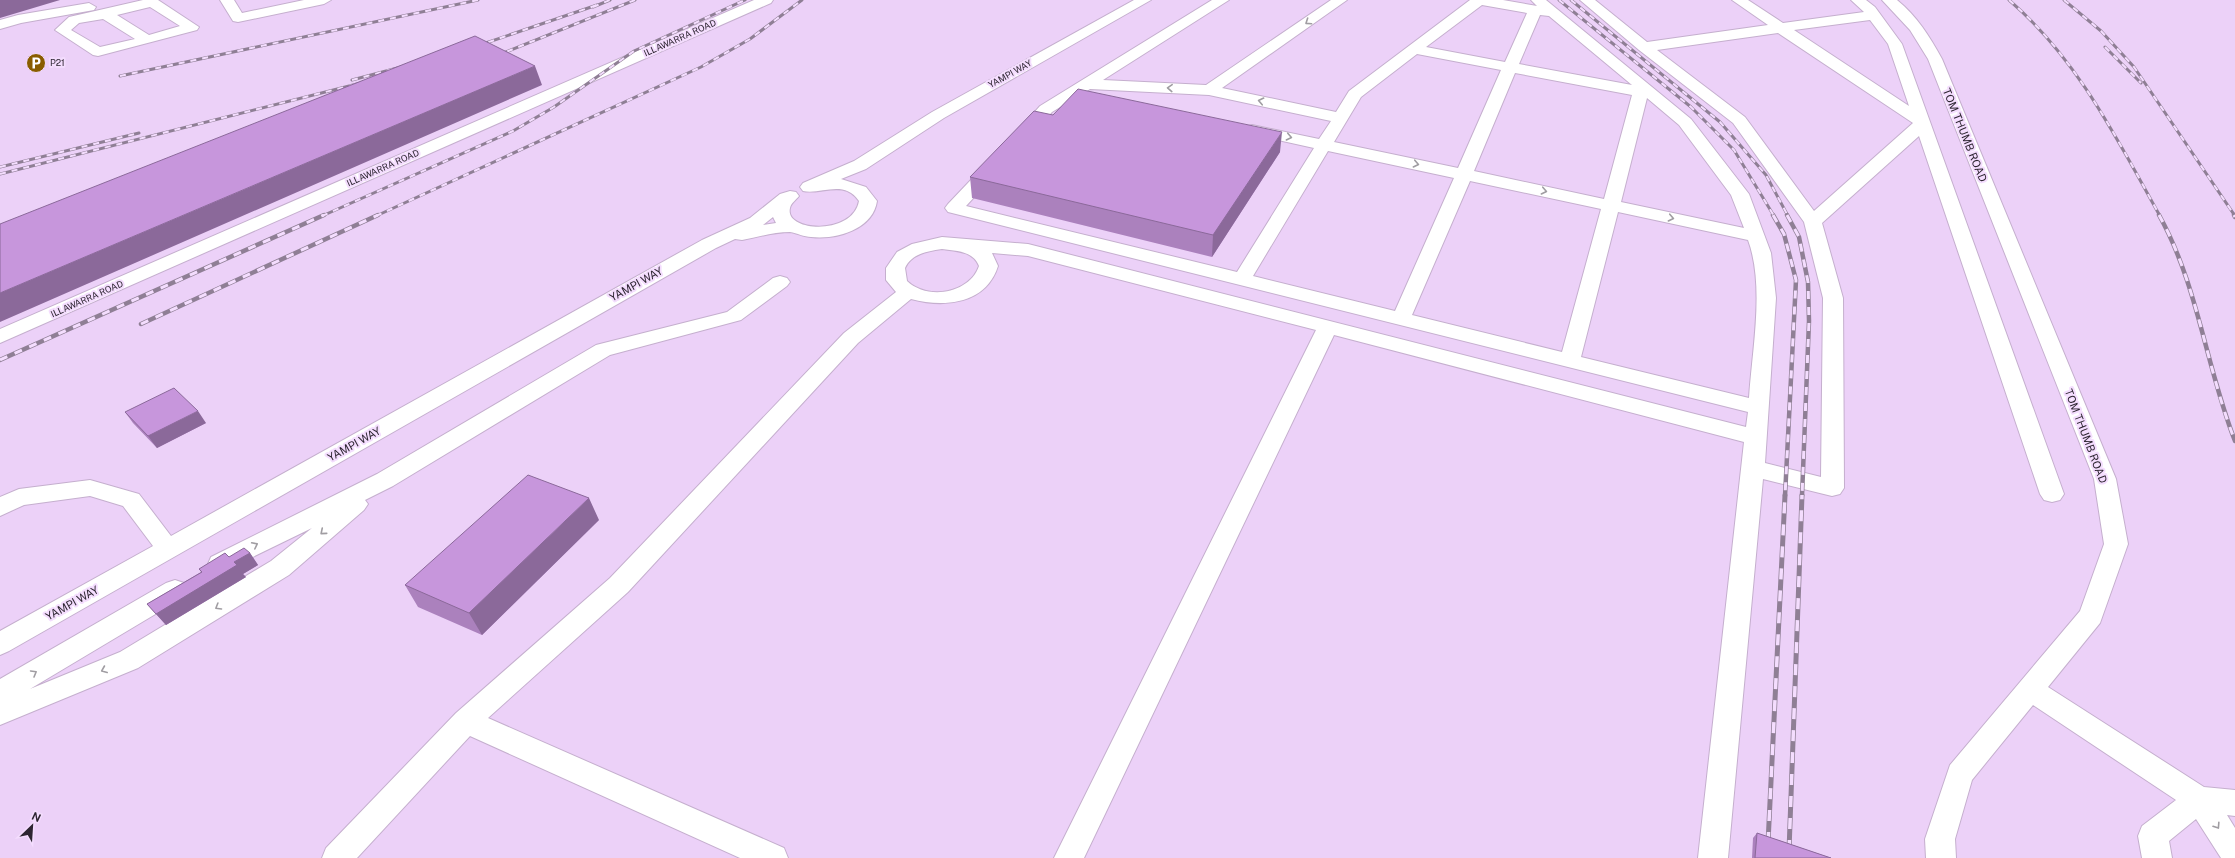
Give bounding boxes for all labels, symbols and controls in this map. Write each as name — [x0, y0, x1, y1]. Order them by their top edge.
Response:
street label: ILLAWARRA ROAD — [642, 17, 718, 58]
one-way arrow — [1305, 17, 1312, 24]
parking icon: P21 — [25, 52, 47, 74]
place label: P21 — [50, 57, 65, 68]
street label: YAMPI WAY — [986, 57, 1034, 90]
one-way arrow — [1167, 84, 1173, 92]
street label: TOM THUMB ROAD — [1941, 86, 1989, 184]
one-way arrow — [1258, 98, 1264, 106]
one-way arrow — [1286, 133, 1292, 141]
street label: ILLAWARRA ROAD — [345, 147, 421, 188]
one-way arrow — [1413, 160, 1420, 168]
one-way arrow — [1540, 187, 1547, 195]
one-way arrow — [1668, 214, 1674, 222]
street label: YAMPI WAY — [607, 264, 665, 304]
street label: ILLAWARRA ROAD — [49, 278, 125, 319]
street label: TOM THUMB ROAD — [2063, 387, 2110, 485]
street label: YAMPI WAY — [325, 424, 383, 464]
one-way arrow — [320, 527, 328, 534]
one-way arrow — [251, 543, 259, 550]
street label: YAMPI WAY — [43, 583, 101, 623]
one-way arrow — [215, 603, 222, 610]
one-way arrow — [101, 665, 108, 673]
one-way arrow — [30, 671, 37, 678]
north arrow — [12, 806, 52, 846]
text: N — [30, 810, 43, 824]
one-way arrow — [2212, 822, 2220, 829]

